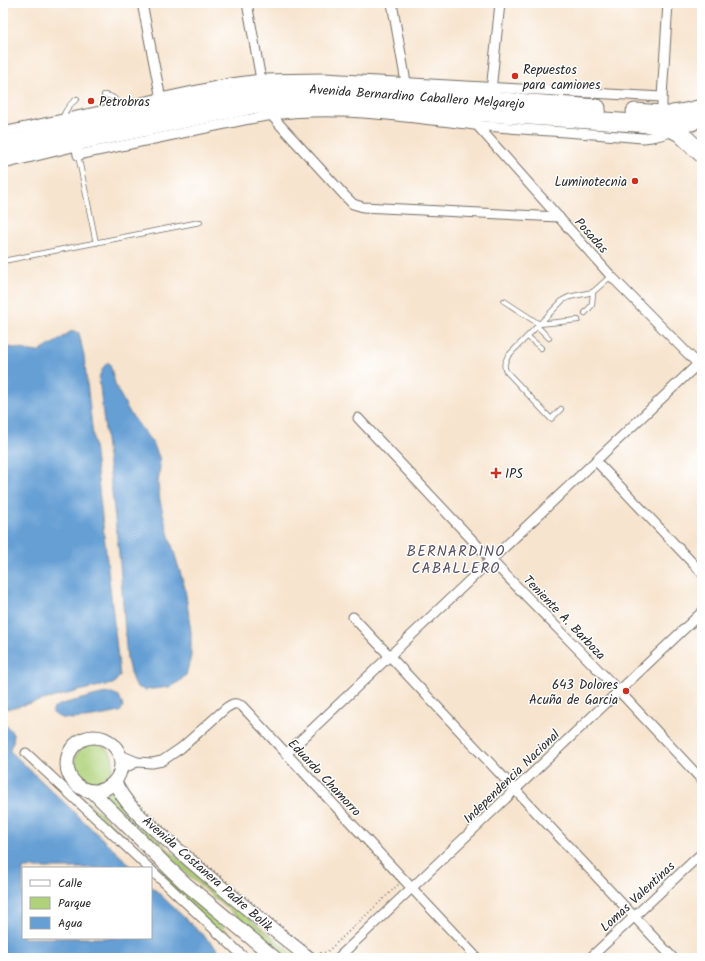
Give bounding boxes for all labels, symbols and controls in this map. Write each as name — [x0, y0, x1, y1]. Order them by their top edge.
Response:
place label: Repuestos para camiones — [522, 60, 601, 96]
marker: Repuestos para camiones — [510, 71, 520, 81]
street label: Avenida Bernardino Caballero Melgarejo — [309, 79, 525, 116]
place label: Petrobras — [99, 92, 150, 113]
marker: Petrobras — [86, 96, 96, 106]
place label: Luminotecnia — [555, 172, 627, 193]
marker: Luminotecnia — [630, 176, 640, 186]
street label: Posadas — [569, 213, 613, 259]
place label: IPS — [505, 464, 523, 485]
marker: IPS — [490, 467, 502, 479]
district label: BERNARDINO CABALLERO — [407, 540, 505, 581]
street label: Teniente A. Barboza — [518, 571, 610, 665]
place label: 643 Dolores Acuña de Garcia — [529, 675, 618, 711]
marker: 643 Dolores Acuña de Garcia — [621, 686, 631, 696]
street label: Independencia Nacional — [459, 725, 565, 829]
street label: Eduardo Chamorro — [282, 734, 366, 822]
street label: Avenida Costanera Padre Bolik — [137, 811, 278, 938]
street label: Lomas Valentinas — [596, 856, 681, 937]
legend — [22, 867, 152, 939]
text: Calle — [58, 874, 83, 893]
text: Parque — [58, 894, 92, 913]
text: Agua — [58, 914, 83, 933]

